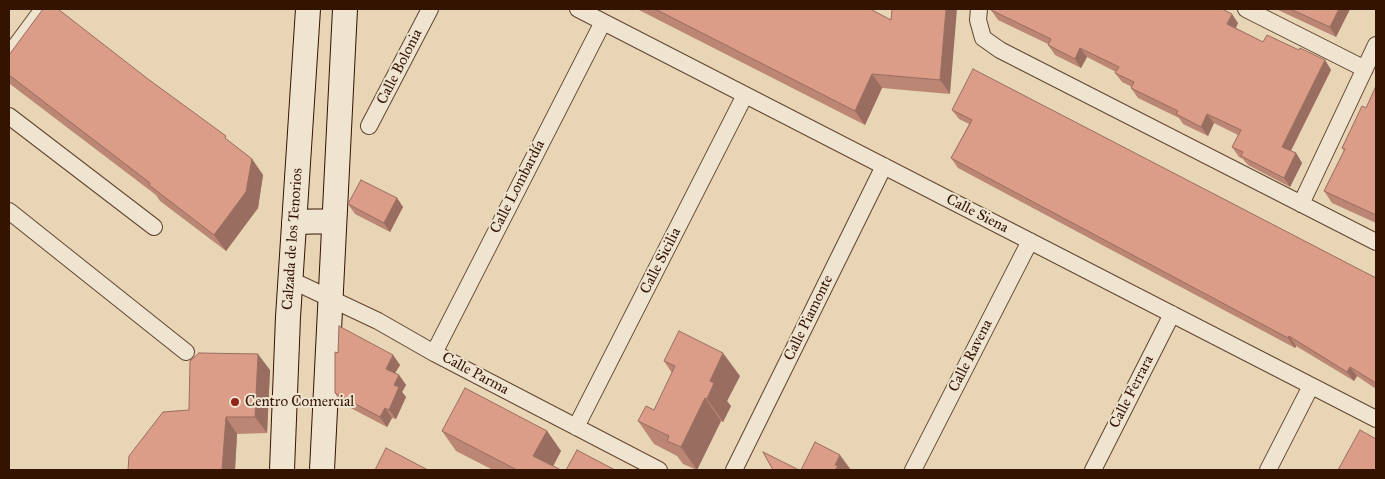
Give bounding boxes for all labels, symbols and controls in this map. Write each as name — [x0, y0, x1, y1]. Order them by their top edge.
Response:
street label: Calle Bolonia — [373, 26, 427, 108]
street label: Calle Lombardía — [487, 137, 549, 237]
street label: Calzada de los Tenorios — [279, 167, 307, 311]
street label: Calle Siena — [943, 191, 1011, 237]
street label: Calle Sicilia — [637, 225, 685, 297]
street label: Calle Piamonte — [781, 272, 837, 364]
street label: Calle Ravena — [945, 317, 997, 395]
street label: Calle Parma — [438, 349, 512, 399]
street label: Calle Ferrara — [1106, 353, 1158, 431]
place label: Centro Comercial — [245, 393, 354, 411]
marker: Centro Comercial — [229, 396, 241, 408]

